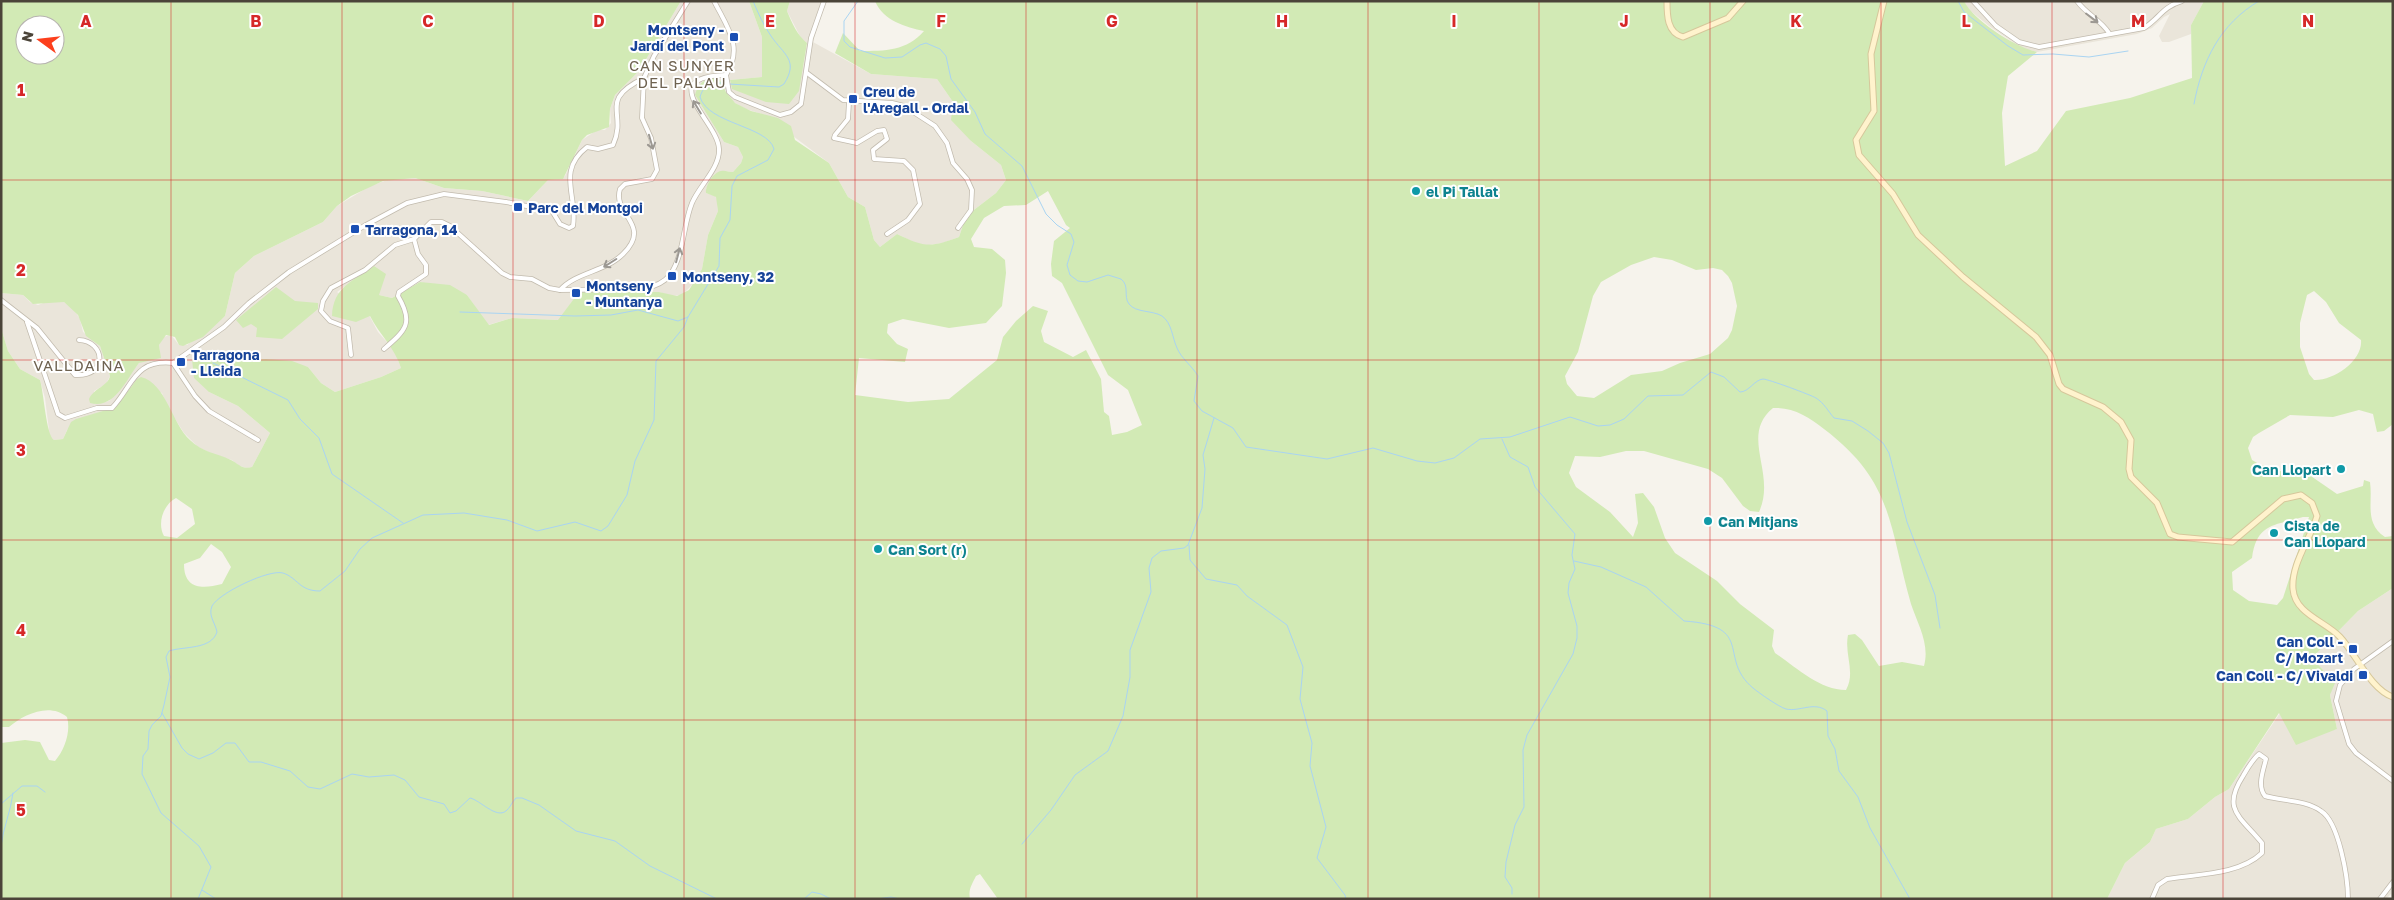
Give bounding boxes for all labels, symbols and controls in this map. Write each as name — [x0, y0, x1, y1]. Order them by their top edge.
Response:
text: A — [80, 11, 92, 31]
text: B — [250, 11, 262, 31]
text: C — [422, 11, 434, 31]
text: D — [593, 11, 605, 31]
text: E — [765, 11, 775, 31]
text: F — [936, 11, 946, 31]
text: G — [1106, 11, 1118, 31]
text: H — [1276, 11, 1288, 31]
text: I — [1451, 11, 1457, 31]
text: J — [1619, 11, 1629, 31]
text: K — [1790, 11, 1802, 31]
text: L — [1961, 11, 1971, 31]
text: M — [2131, 11, 2145, 31]
text: N — [2302, 11, 2314, 31]
one-way arrow — [2085, 12, 2098, 23]
north arrow — [15, 15, 65, 65]
place label: Montseny - Jardí del Pont — [630, 21, 724, 54]
text: N — [17, 29, 37, 44]
marker: Montseny - Jardí del Pont — [728, 31, 740, 43]
district label: CAN SUNYER DEL PALAU — [629, 56, 735, 91]
text: 1 — [17, 80, 25, 100]
place label: Creu de l'Aregall - Ordal — [863, 83, 969, 116]
marker: Creu de l'Aregall - Ordal — [847, 93, 859, 105]
one-way arrow — [692, 101, 702, 115]
one-way arrow — [647, 134, 657, 150]
place label: el Pi Tallat — [1426, 183, 1499, 200]
marker: el Pi Tallat — [1410, 185, 1422, 197]
place label: Parc del Montgoi — [528, 199, 643, 216]
marker: Parc del Montgoi — [512, 201, 524, 213]
place label: Tarragona, 14 — [365, 221, 458, 238]
marker: Tarragona, 14 — [349, 223, 361, 235]
one-way arrow — [673, 247, 683, 263]
one-way arrow — [604, 258, 618, 268]
text: 2 — [16, 260, 26, 280]
place label: Montseny, 32 — [682, 268, 774, 285]
marker: Montseny, 32 — [666, 270, 678, 282]
place label: Montseny - Muntanya — [586, 277, 662, 310]
marker: Montseny - Muntanya — [570, 287, 582, 299]
place label: Tarragona - Lleida — [191, 346, 260, 379]
district label: VALLDAINA — [33, 356, 125, 374]
marker: Tarragona - Lleida — [175, 356, 187, 368]
text: 3 — [16, 440, 26, 460]
place label: Can Llopart — [2252, 461, 2331, 478]
marker: Can Llopart — [2335, 463, 2347, 475]
place label: Can Mitjans — [1718, 513, 1798, 530]
marker: Can Mitjans — [1702, 515, 1714, 527]
place label: Cista de Can Llopard — [2284, 517, 2366, 550]
marker: Cista de Can Llopard — [2268, 527, 2280, 539]
place label: Can Sort (r) — [888, 541, 967, 558]
marker: Can Sort (r) — [872, 543, 884, 555]
text: 4 — [16, 620, 26, 640]
place label: Can Coll - C/ Mozart — [2275, 633, 2343, 666]
marker: Can Coll - C/ Mozart — [2347, 643, 2359, 655]
place label: Can Coll - C/ Vivaldi — [2216, 667, 2353, 684]
marker: Can Coll - C/ Vivaldi — [2357, 669, 2369, 681]
text: 5 — [16, 800, 26, 820]

